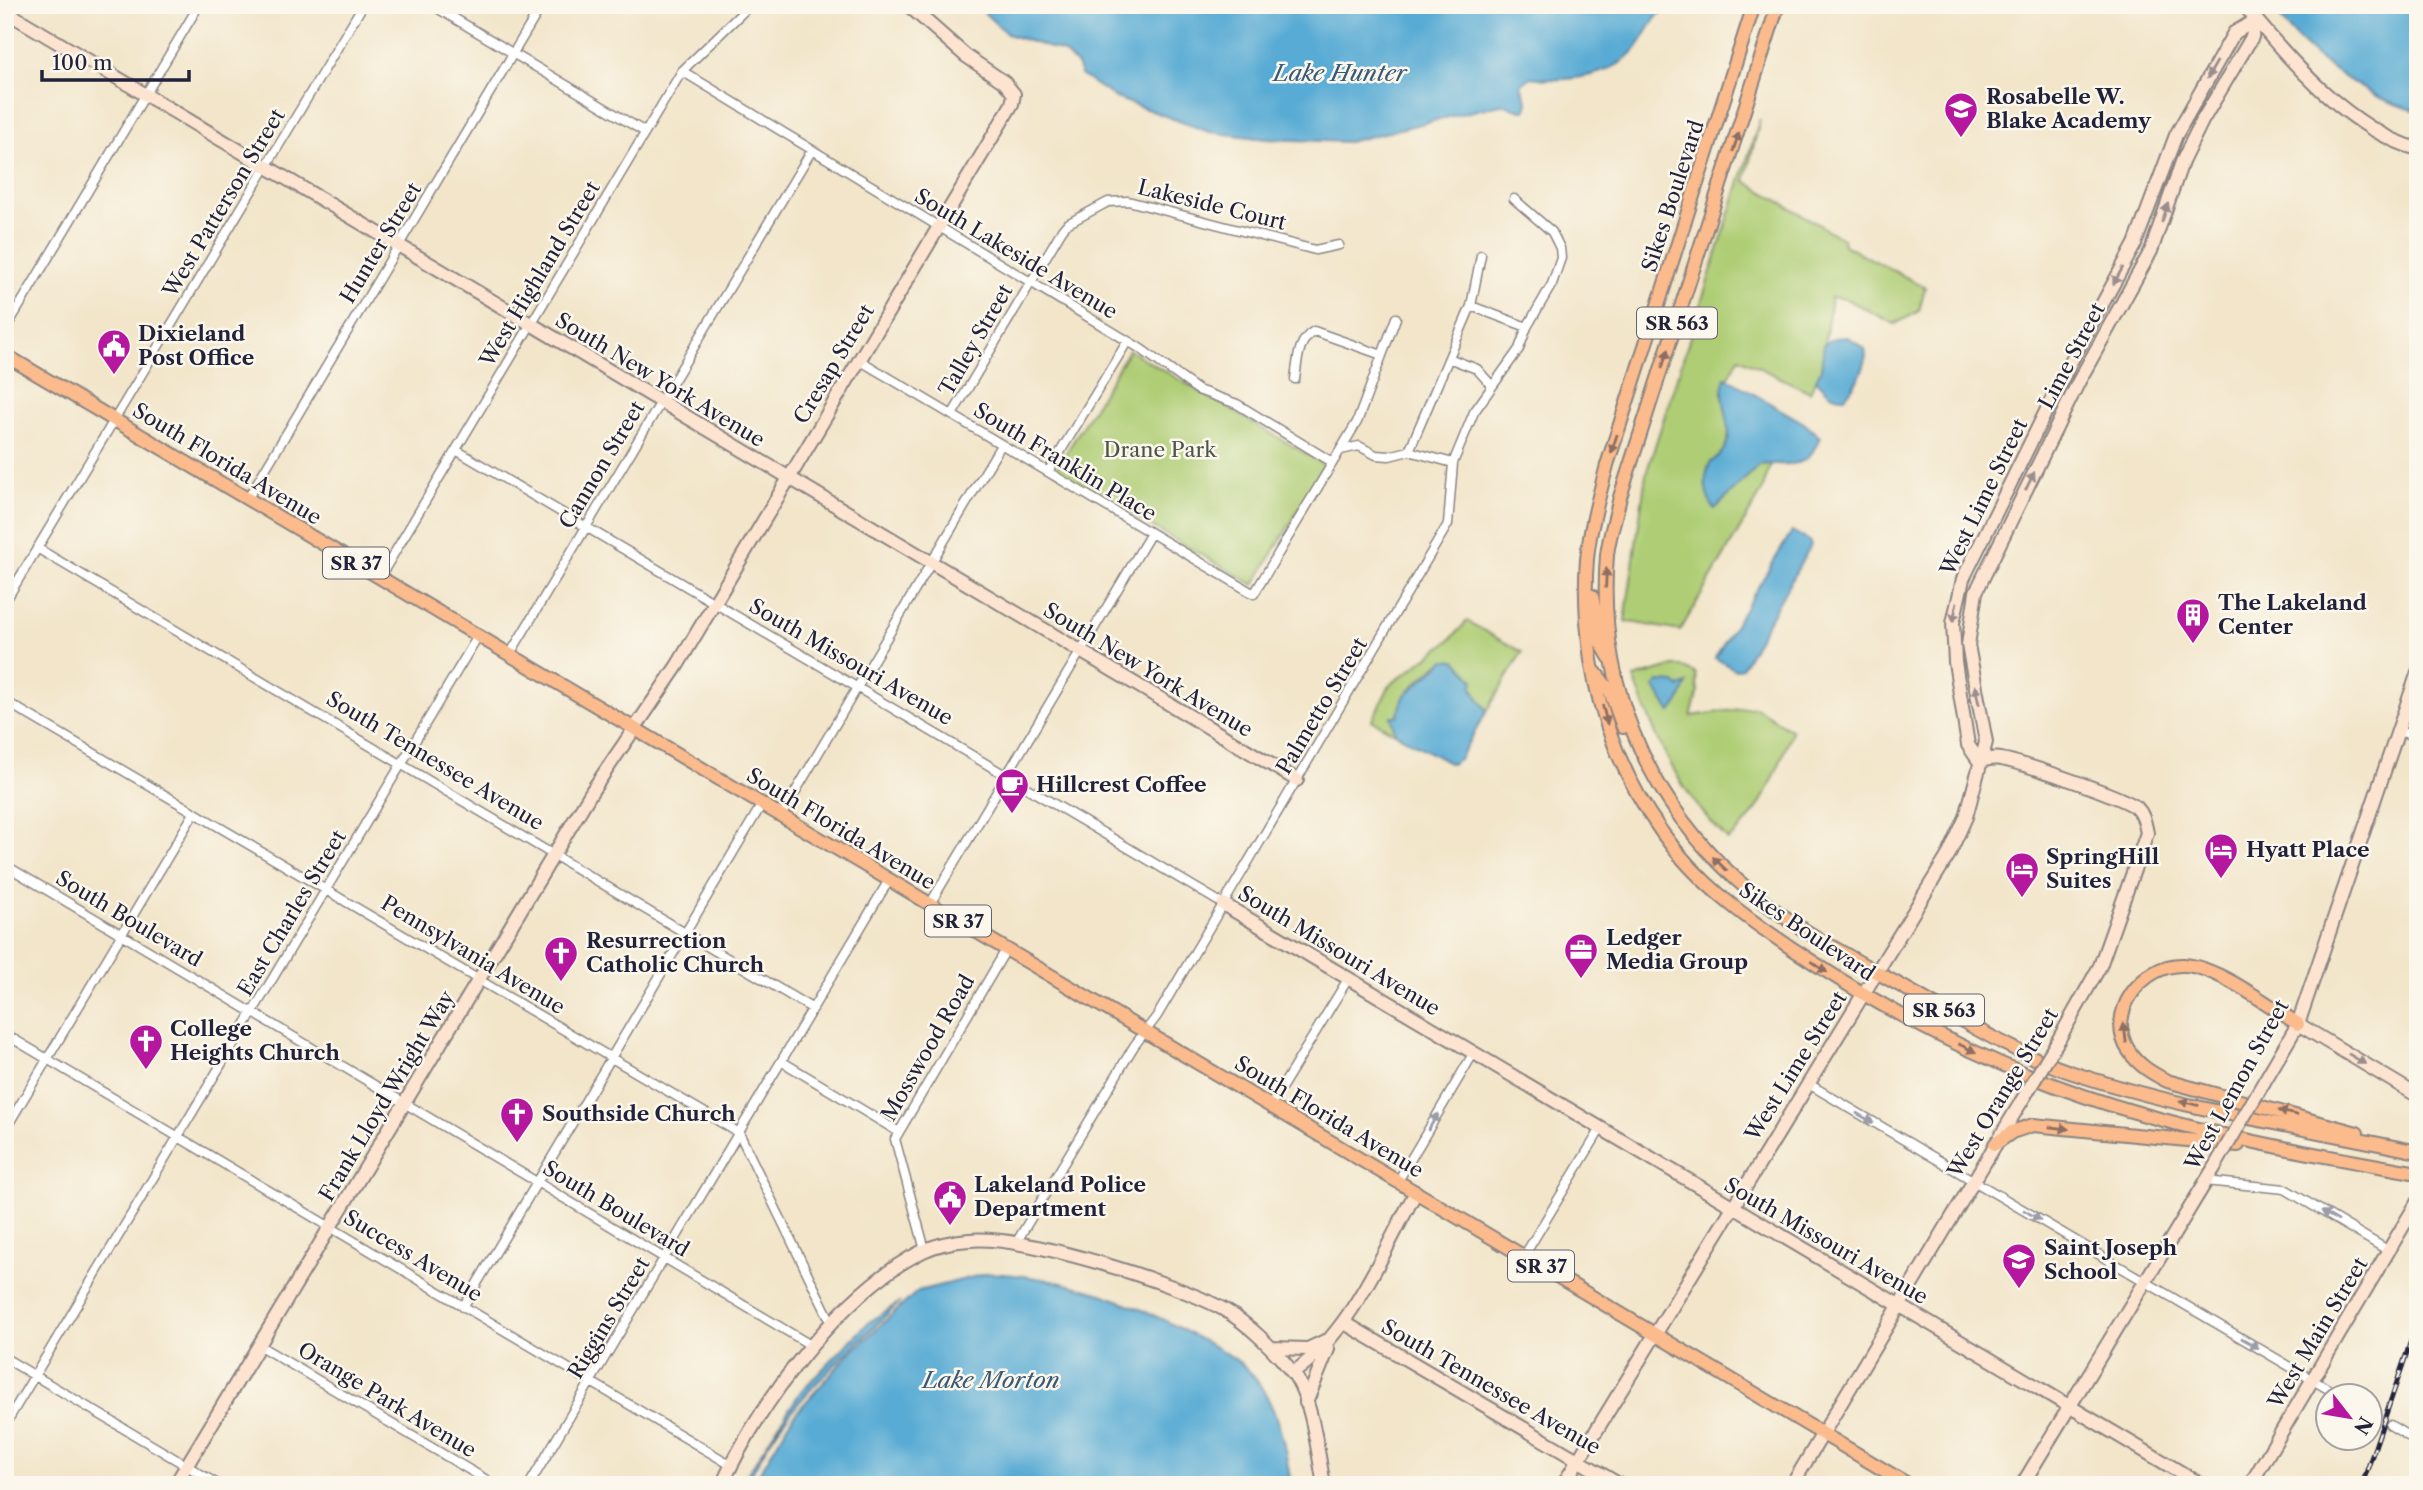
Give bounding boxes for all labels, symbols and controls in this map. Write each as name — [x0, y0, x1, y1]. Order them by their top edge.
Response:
scale bar — [42, 38, 189, 82]
text: 100 m — [52, 50, 113, 75]
water label: Lake Hunter — [1271, 59, 1408, 87]
one-way arrow — [2206, 60, 2219, 79]
place label: Rosabelle W. Blake Academy — [1986, 84, 2152, 133]
school or university icon: Rosabelle W. Blake Academy — [1942, 90, 1980, 139]
street label: West Patterson Street — [157, 104, 290, 302]
street label: Sikes Boulevard — [1636, 117, 1709, 275]
one-way arrow — [1731, 132, 1741, 153]
street label: Lakeside Court — [1135, 174, 1289, 235]
street label: West Highland Street — [474, 176, 605, 372]
street label: Hunter Street — [335, 177, 427, 308]
street label: South Lakeside Avenue — [910, 183, 1122, 324]
one-way arrow — [2160, 202, 2171, 223]
one-way arrow — [2112, 266, 2124, 286]
street label: Talley Street — [934, 279, 1018, 400]
street label: Lime Street — [2033, 298, 2110, 413]
street label: Cresap Street — [788, 299, 879, 428]
street label: South New York Avenue — [551, 307, 769, 452]
road number: SR 563 — [1637, 308, 1717, 338]
place label: Dixieland Post Office — [138, 321, 254, 370]
public building icon: Dixieland Post Office — [95, 327, 133, 376]
one-way arrow — [1660, 348, 1671, 369]
street label: Cannon Street — [554, 396, 650, 533]
street label: South Florida Avenue — [128, 397, 326, 530]
street label: South Franklin Place — [969, 397, 1161, 526]
street label: West Lime Street — [1934, 414, 2033, 580]
one-way arrow — [1608, 433, 1619, 454]
park label: Drane Park — [1104, 437, 1217, 462]
one-way arrow — [2024, 471, 2035, 491]
road number: SR 37 — [323, 548, 389, 578]
one-way arrow — [1601, 566, 1612, 588]
place label: The Lakeland Center — [2218, 590, 2367, 639]
street label: South Missouri Avenue — [745, 593, 957, 730]
building icon: The Lakeland Center — [2174, 596, 2212, 645]
street label: South New York Avenue — [1039, 597, 1257, 742]
one-way arrow — [1950, 601, 1961, 623]
street label: Palmetto Street — [1271, 632, 1373, 779]
one-way arrow — [1971, 684, 1982, 706]
street label: South Tennessee Avenue — [322, 686, 548, 835]
one-way arrow — [1600, 704, 1611, 726]
street label: South Florida Avenue — [742, 762, 940, 895]
cafe icon: Hillcrest Coffee — [993, 766, 1031, 815]
place label: Hillcrest Coffee — [1036, 772, 1207, 797]
street label: East Charles Street — [232, 825, 351, 1000]
hotel icon: Hyatt Place — [2202, 831, 2240, 880]
place label: Hyatt Place — [2246, 837, 2370, 862]
place label: SpringHill Suites — [2046, 844, 2159, 893]
hotel icon: SpringHill Suites — [2003, 850, 2041, 899]
one-way arrow — [1712, 856, 1729, 872]
street label: South Boulevard — [52, 865, 207, 972]
street label: Sikes Boulevard — [1735, 877, 1880, 986]
street label: South Missouri Avenue — [1234, 880, 1445, 1021]
street label: Pennsylvania Avenue — [377, 890, 570, 1019]
road number: SR 37 — [925, 906, 991, 937]
place label: Ledger Media Group — [1606, 925, 1748, 974]
place label: Resurrection Catholic Church — [586, 928, 765, 977]
office icon: Ledger Media Group — [1562, 931, 1600, 980]
church icon: Resurrection Catholic Church — [542, 934, 580, 983]
one-way arrow — [1810, 960, 1828, 974]
street label: Mosswood Road — [876, 970, 980, 1125]
street label: Frank Lloyd Wright Way — [314, 986, 460, 1206]
street label: West Lime Street — [1739, 986, 1852, 1146]
road number: SR 563 — [1904, 994, 1984, 1026]
street label: West Lemon Street — [2179, 995, 2294, 1175]
street label: West Orange Street — [1942, 1003, 2063, 1183]
place label: College Heights Church — [170, 1016, 340, 1065]
church icon: College Heights Church — [127, 1022, 165, 1071]
one-way arrow — [2120, 1022, 2131, 1044]
one-way arrow — [1957, 1042, 1977, 1053]
street label: South Florida Avenue — [1230, 1050, 1428, 1183]
one-way arrow — [2347, 1053, 2366, 1066]
church icon: Southside Church — [498, 1095, 536, 1144]
one-way arrow — [2178, 1098, 2200, 1109]
place label: Southside Church — [542, 1101, 736, 1126]
one-way arrow — [2277, 1108, 2298, 1118]
one-way arrow — [1856, 1111, 1875, 1124]
one-way arrow — [1427, 1113, 1439, 1132]
one-way arrow — [2048, 1122, 2070, 1133]
street label: South Boulevard — [539, 1155, 694, 1262]
place label: Lakeland Police Department — [974, 1172, 1146, 1221]
street label: South Missouri Avenue — [1720, 1172, 1932, 1309]
public building icon: Lakeland Police Department — [931, 1178, 969, 1227]
street label: Success Avenue — [340, 1204, 487, 1307]
one-way arrow — [2022, 1209, 2041, 1222]
one-way arrow — [2321, 1210, 2340, 1223]
place label: Saint Joseph School — [2044, 1235, 2178, 1284]
school or university icon: Saint Joseph School — [2000, 1241, 2038, 1290]
road number: SR 37 — [1508, 1250, 1574, 1282]
street label: Riggins Street — [562, 1252, 655, 1383]
street label: West Main Street — [2262, 1252, 2373, 1414]
street label: South Tennessee Avenue — [1377, 1314, 1605, 1460]
street label: Orange Park Avenue — [294, 1336, 481, 1463]
one-way arrow — [2240, 1337, 2260, 1349]
water label: Lake Morton — [920, 1366, 1060, 1394]
north arrow — [2314, 1382, 2384, 1452]
text: N — [2349, 1412, 2377, 1438]

